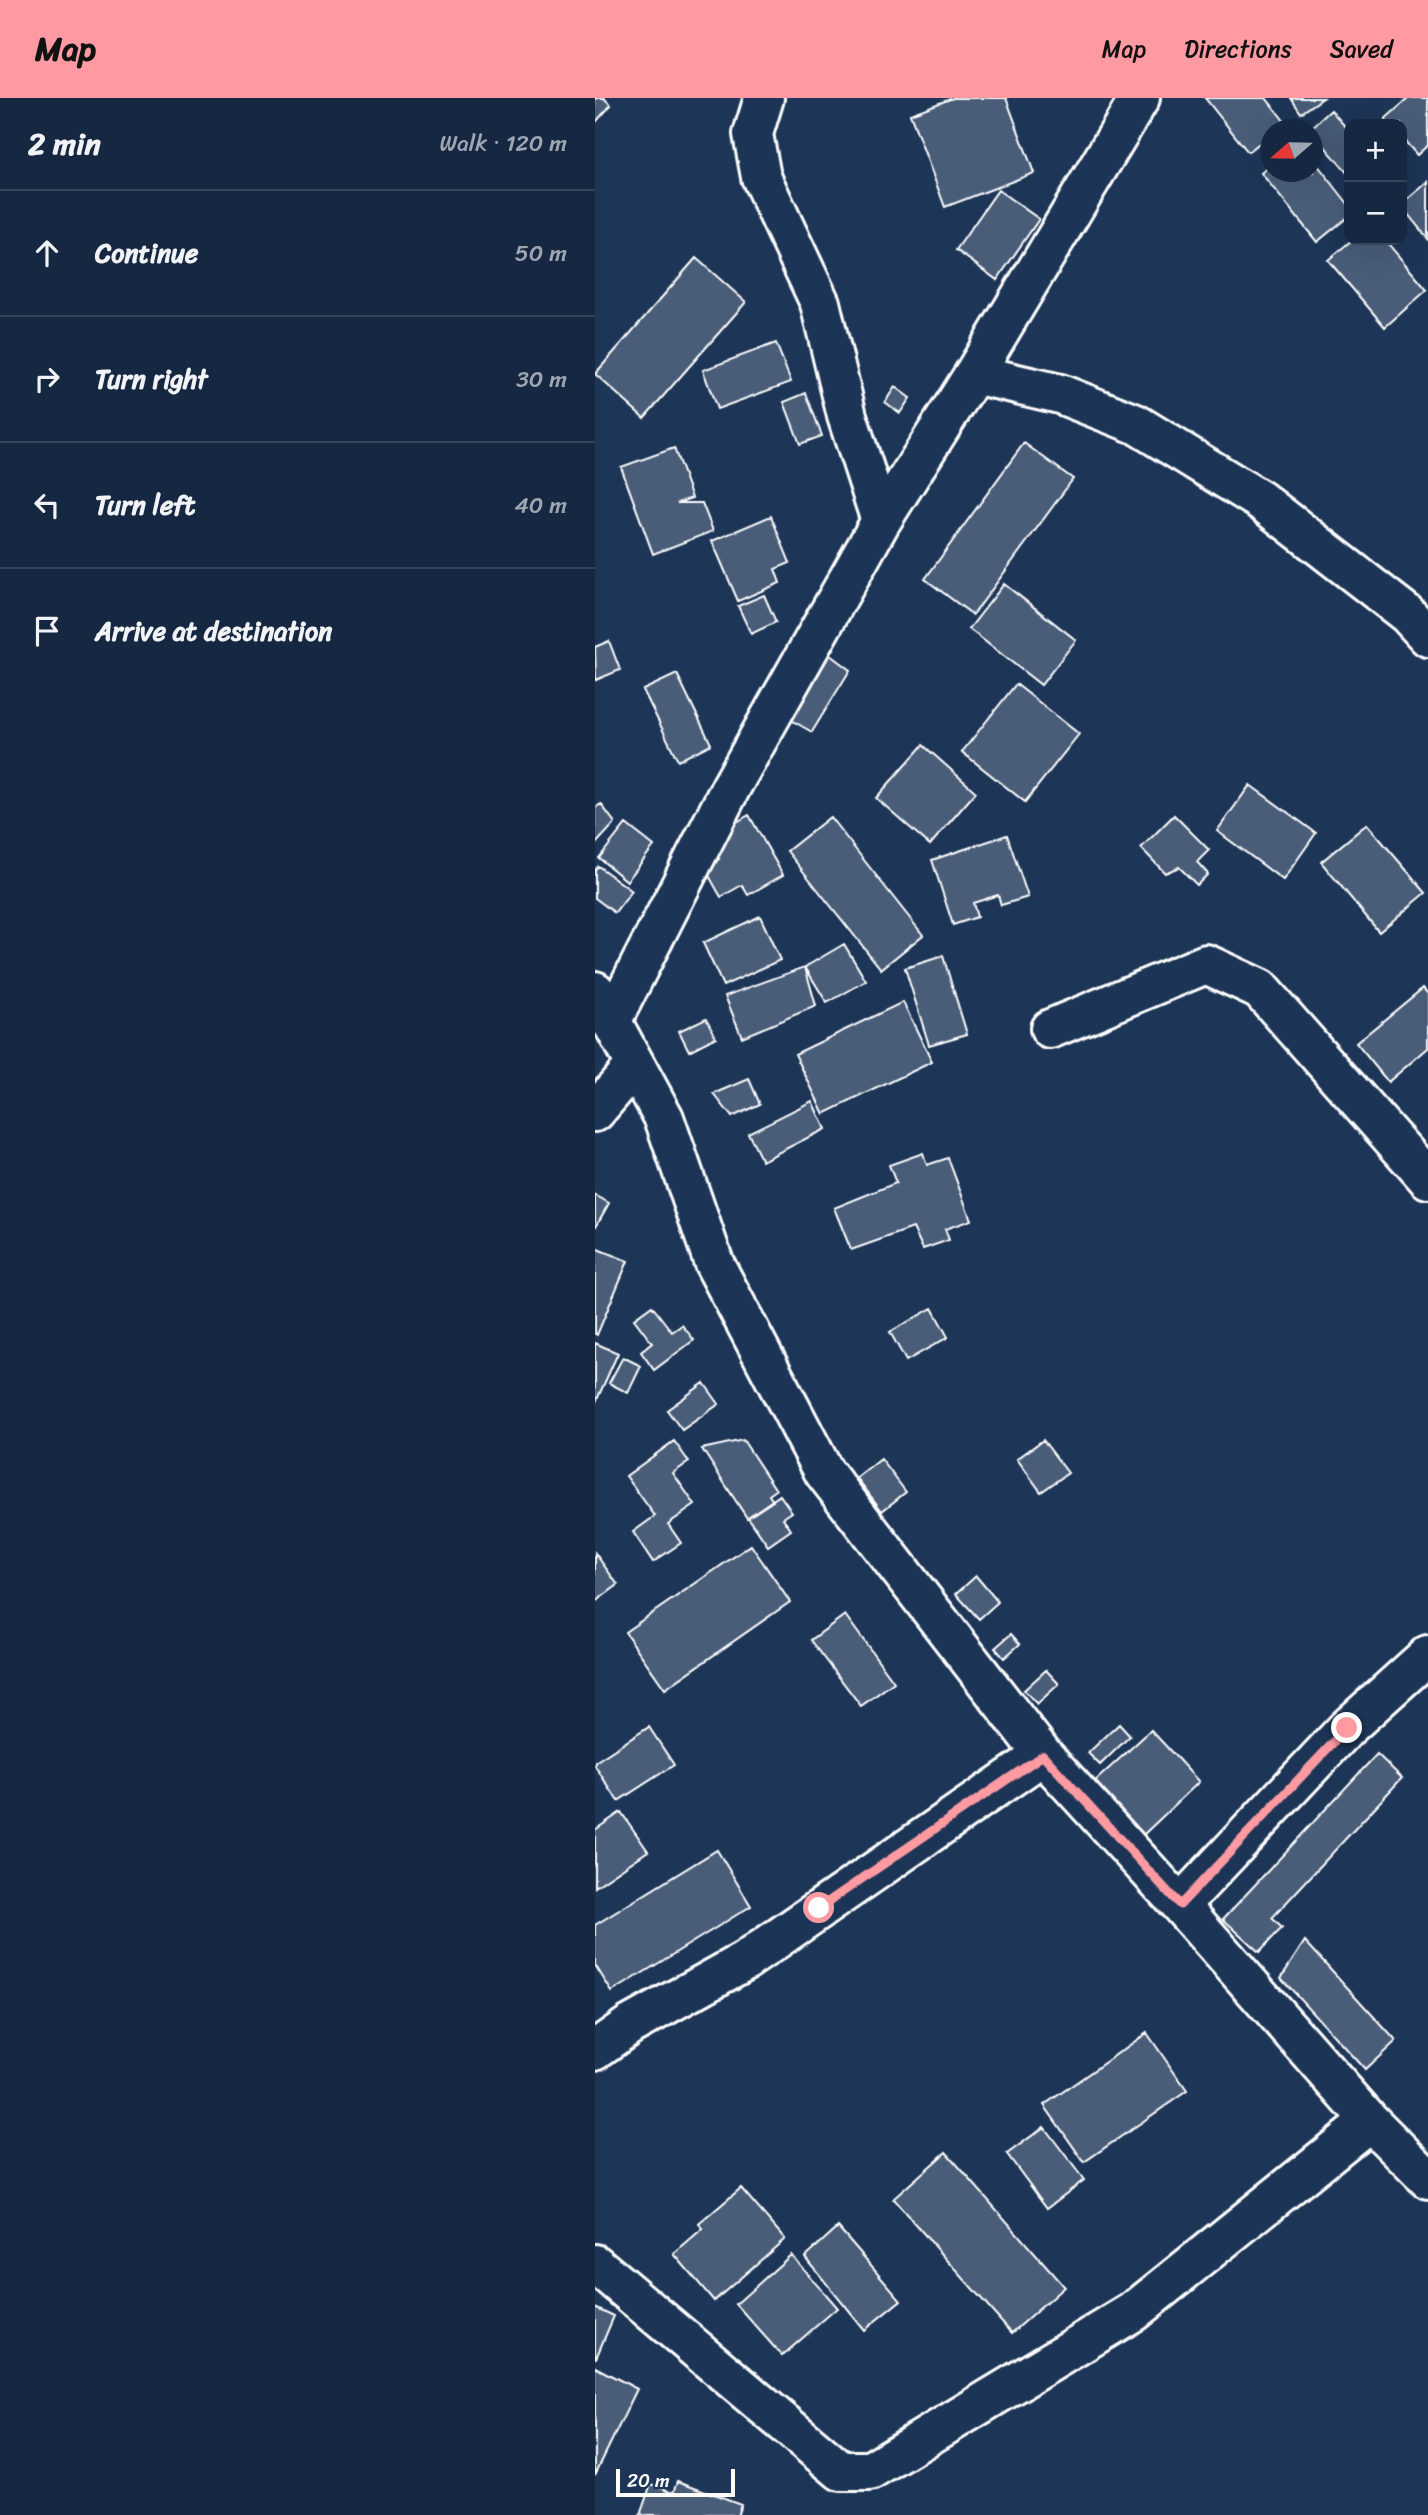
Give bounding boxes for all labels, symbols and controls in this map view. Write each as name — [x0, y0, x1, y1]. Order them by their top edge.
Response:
text: Map — [35, 20, 96, 78]
text: Map — [1102, 28, 1146, 70]
text: Directions — [1184, 28, 1292, 70]
text: Saved — [1330, 28, 1393, 70]
text: 2 min — [28, 117, 101, 171]
north arrow — [1260, 119, 1323, 182]
map controls — [1344, 119, 1407, 245]
button: + — [1344, 119, 1407, 182]
text: Walk · 120 m — [440, 123, 567, 164]
button: − — [1344, 182, 1407, 245]
text: Continue — [95, 230, 198, 276]
text: 50 m — [515, 233, 567, 274]
icon: ahead — [28, 234, 66, 272]
text: Turn right — [95, 356, 208, 402]
text: 30 m — [516, 359, 567, 400]
icon: right — [28, 360, 66, 398]
text: Turn left — [95, 482, 195, 528]
text: 40 m — [514, 485, 567, 526]
icon: left — [28, 486, 66, 524]
text: Arrive at destination — [95, 608, 332, 654]
icon: arrive — [28, 612, 66, 650]
route end — [1331, 1712, 1362, 1743]
route start — [803, 1892, 834, 1923]
text: 20 m — [627, 2464, 670, 2497]
scale bar — [616, 2466, 735, 2498]

